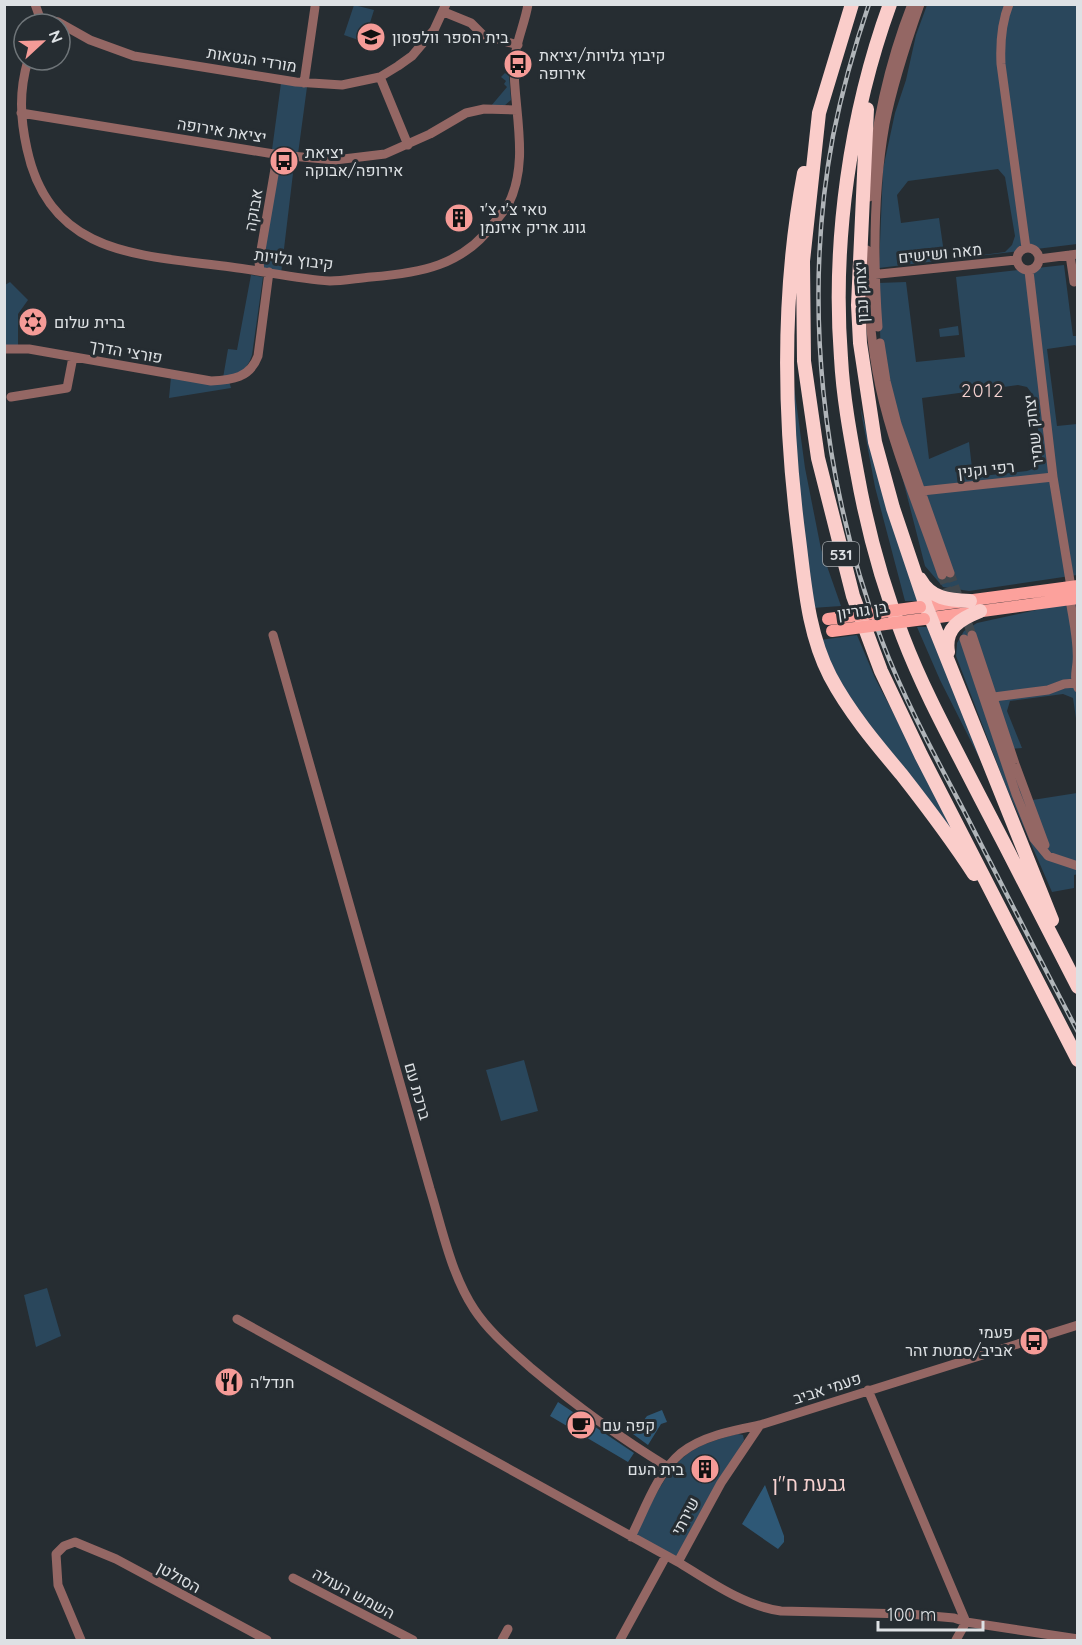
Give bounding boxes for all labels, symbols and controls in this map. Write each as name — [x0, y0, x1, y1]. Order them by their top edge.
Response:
north arrow — [12, 12, 72, 72]
school or university icon: בית הספר וולפסון — [355, 21, 387, 53]
text: N — [44, 27, 67, 46]
place label: בית הספר וולפסון — [392, 27, 509, 47]
street label: מורדי הגטאות — [206, 42, 298, 76]
place label: קיבוץ גלויות/יציאת אירופה — [539, 45, 666, 83]
bus stop icon: קיבוץ גלויות/יציאת אירופה — [502, 48, 534, 80]
street label: יציאת אירופה — [176, 113, 268, 147]
place label: יציאת אירופה/אבוקה — [305, 142, 403, 180]
bus stop icon: יציאת אירופה/אבוקה — [268, 145, 300, 177]
street label: אבוקה — [239, 187, 267, 233]
place label: טאי צ'י צ'י גונג אריק איזנמן — [480, 199, 586, 237]
building icon: טאי צ'י צ'י גונג אריק איזנמן — [443, 202, 475, 234]
street label: מאה ושישים — [897, 239, 983, 267]
street label: קיבוץ גלויות — [253, 244, 335, 274]
street label: יצחק נבון — [849, 261, 873, 323]
synagogue icon: ברית שלום — [17, 306, 49, 338]
place label: ברית שלום — [54, 312, 126, 332]
street label: פורצי הדרך — [88, 335, 164, 367]
district label: 2012 — [961, 379, 1005, 402]
street label: יצחק שמיר — [1019, 393, 1047, 469]
street label: רפי וקנין — [957, 456, 1015, 482]
road number: 531 — [823, 542, 859, 566]
street label: בן גוריון — [836, 597, 889, 623]
street label: ברכת עם — [400, 1060, 436, 1122]
place label: פעמי אביב/סמטת זהר — [905, 1322, 1013, 1360]
bus stop icon: פעמי אביב/סמטת זהר — [1018, 1325, 1050, 1357]
restaurant icon: חנדל'ה — [213, 1366, 245, 1398]
street label: פעמי אביב — [790, 1368, 864, 1408]
place label: חנדל'ה — [250, 1372, 295, 1392]
cafe icon: קפה עם — [565, 1409, 597, 1441]
place label: קפה עם — [602, 1415, 655, 1435]
building icon: בית העם — [689, 1453, 721, 1485]
place label: בית העם — [628, 1459, 685, 1479]
district label: גבעת ח"ן — [772, 1471, 846, 1496]
street label: שירתי — [667, 1494, 703, 1538]
street label: הסולטן — [154, 1557, 204, 1597]
street label: השמש העולה — [309, 1563, 399, 1623]
scale bar — [878, 1594, 983, 1632]
text: 100 m — [887, 1603, 936, 1626]

